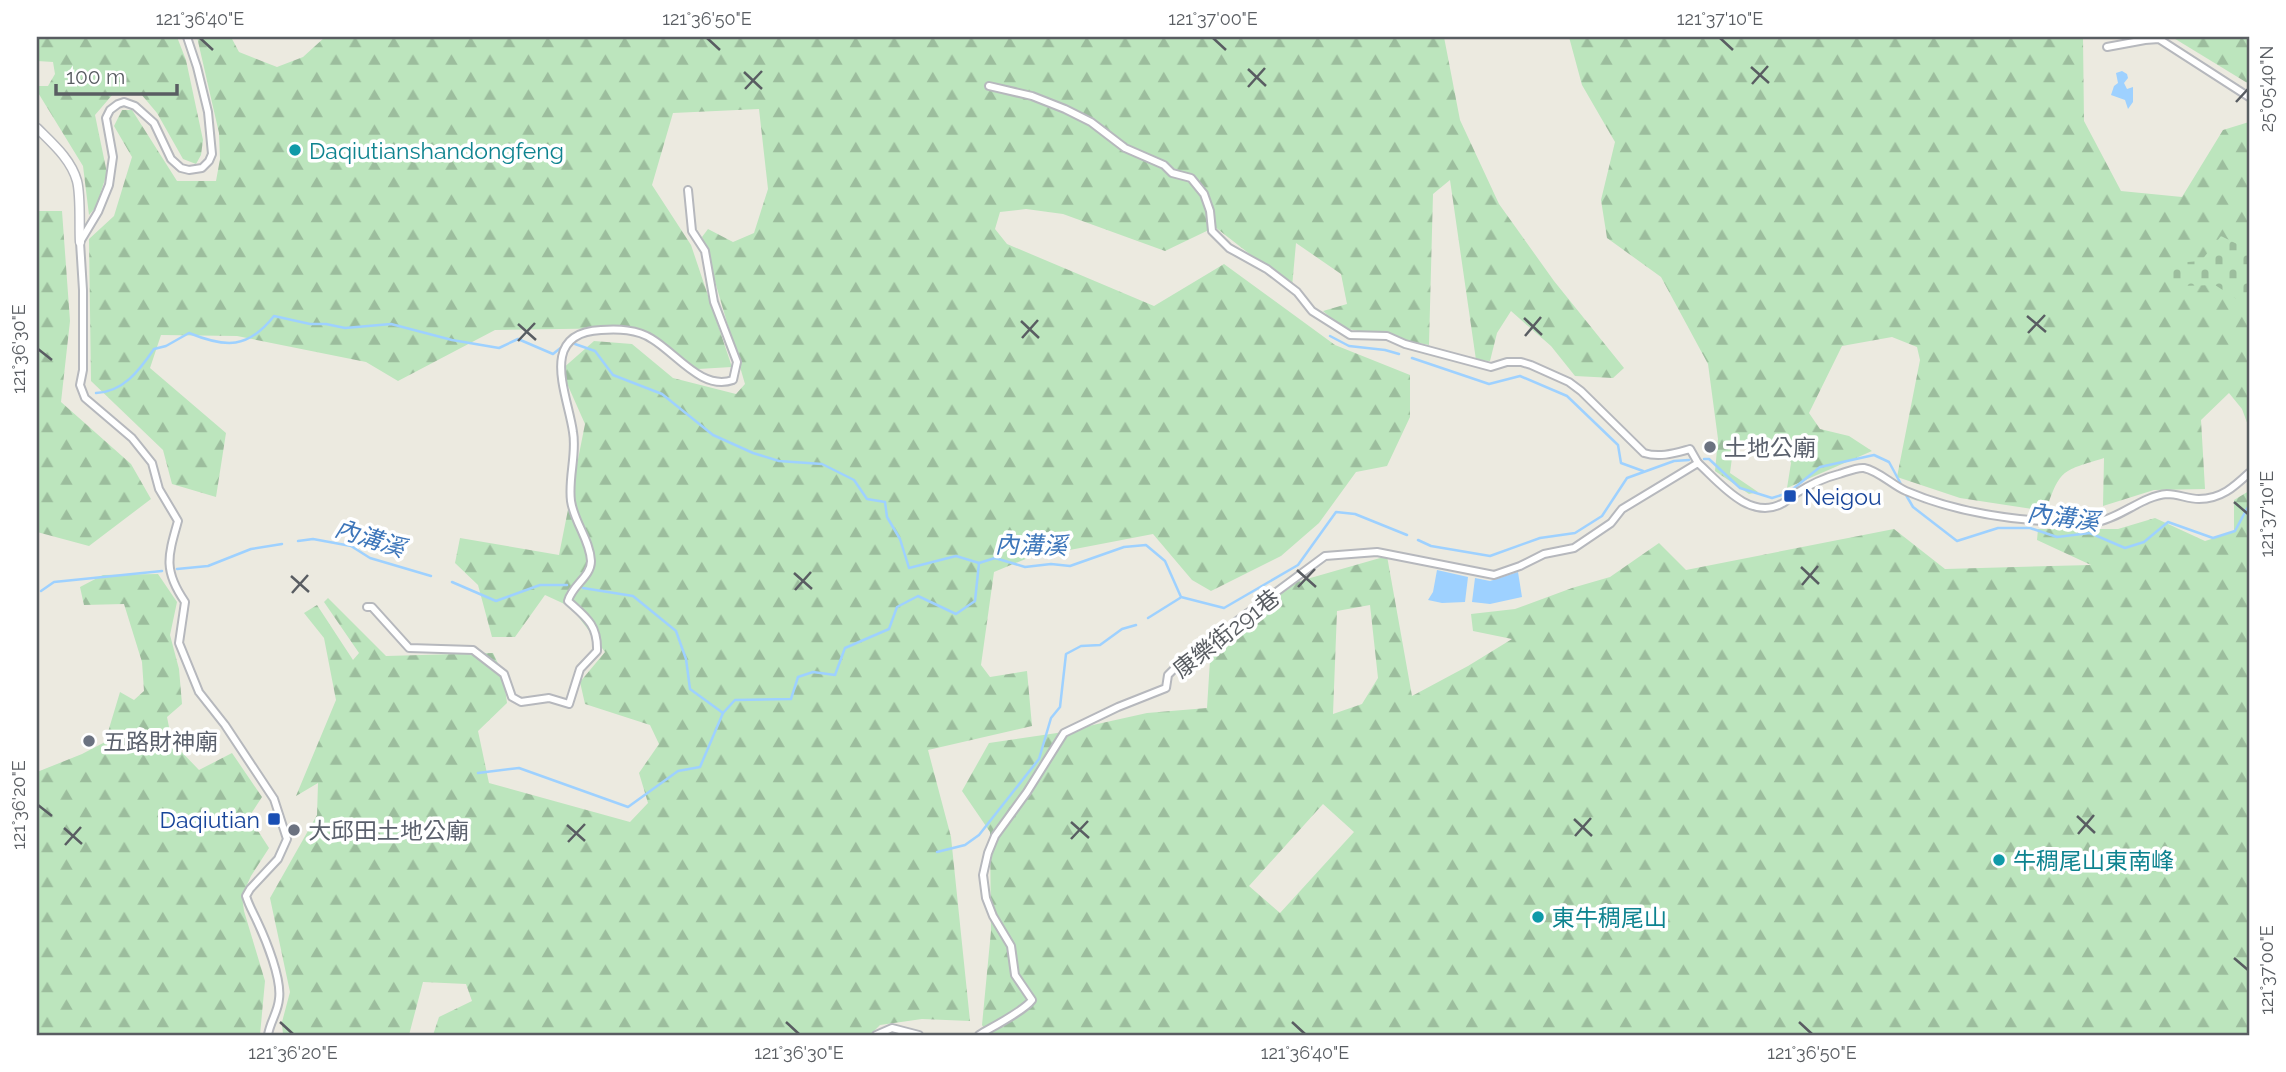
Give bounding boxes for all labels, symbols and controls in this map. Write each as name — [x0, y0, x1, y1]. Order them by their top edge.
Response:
text: 121°36'40"E — [156, 8, 244, 29]
text: 121°36'50"E — [662, 8, 752, 29]
text: 121°37'00"E — [1168, 8, 1258, 29]
text: 121°37'10"E — [1677, 8, 1763, 29]
text: 25°05'40"N — [2256, 46, 2277, 132]
scale bar — [56, 52, 177, 96]
text: 100 m — [66, 64, 125, 89]
place label: Daqiutianshandongfeng — [309, 137, 564, 164]
marker: Daqiutianshandongfeng — [287, 142, 303, 158]
text: 121°36'30"E — [8, 304, 29, 394]
place label: 土地公廟 — [1724, 434, 1816, 461]
marker: 土地公廟 — [1702, 439, 1718, 455]
text: 121°37'10"E — [2256, 471, 2277, 557]
place label: Neigou — [1804, 483, 1882, 510]
marker: Neigou — [1782, 488, 1798, 504]
water label: 內溝溪 — [2025, 498, 2104, 537]
water label: 內溝溪 — [331, 513, 412, 564]
water label: 內溝溪 — [995, 530, 1070, 560]
street label: 康樂街291巷 — [1168, 583, 1284, 683]
place label: 五路財神廟 — [103, 728, 218, 755]
marker: 五路財神廟 — [81, 733, 97, 749]
text: 121°36'20"E — [8, 760, 29, 850]
place label: Daqiutian — [160, 806, 260, 833]
marker: Daqiutian — [266, 811, 282, 827]
place label: 大邱田土地公廟 — [308, 817, 469, 844]
marker: 大邱田土地公廟 — [286, 822, 302, 838]
place label: 牛稠尾山東南峰 — [2013, 847, 2174, 874]
marker: 牛稠尾山東南峰 — [1991, 852, 2007, 868]
place label: 東牛稠尾山 — [1552, 904, 1667, 931]
marker: 東牛稠尾山 — [1530, 909, 1546, 925]
text: 121°37'00"E — [2256, 925, 2277, 1015]
text: 121°36'20"E — [248, 1042, 338, 1063]
text: 121°36'30"E — [754, 1042, 844, 1063]
text: 121°36'40"E — [1261, 1042, 1349, 1063]
text: 121°36'50"E — [1767, 1042, 1857, 1063]

